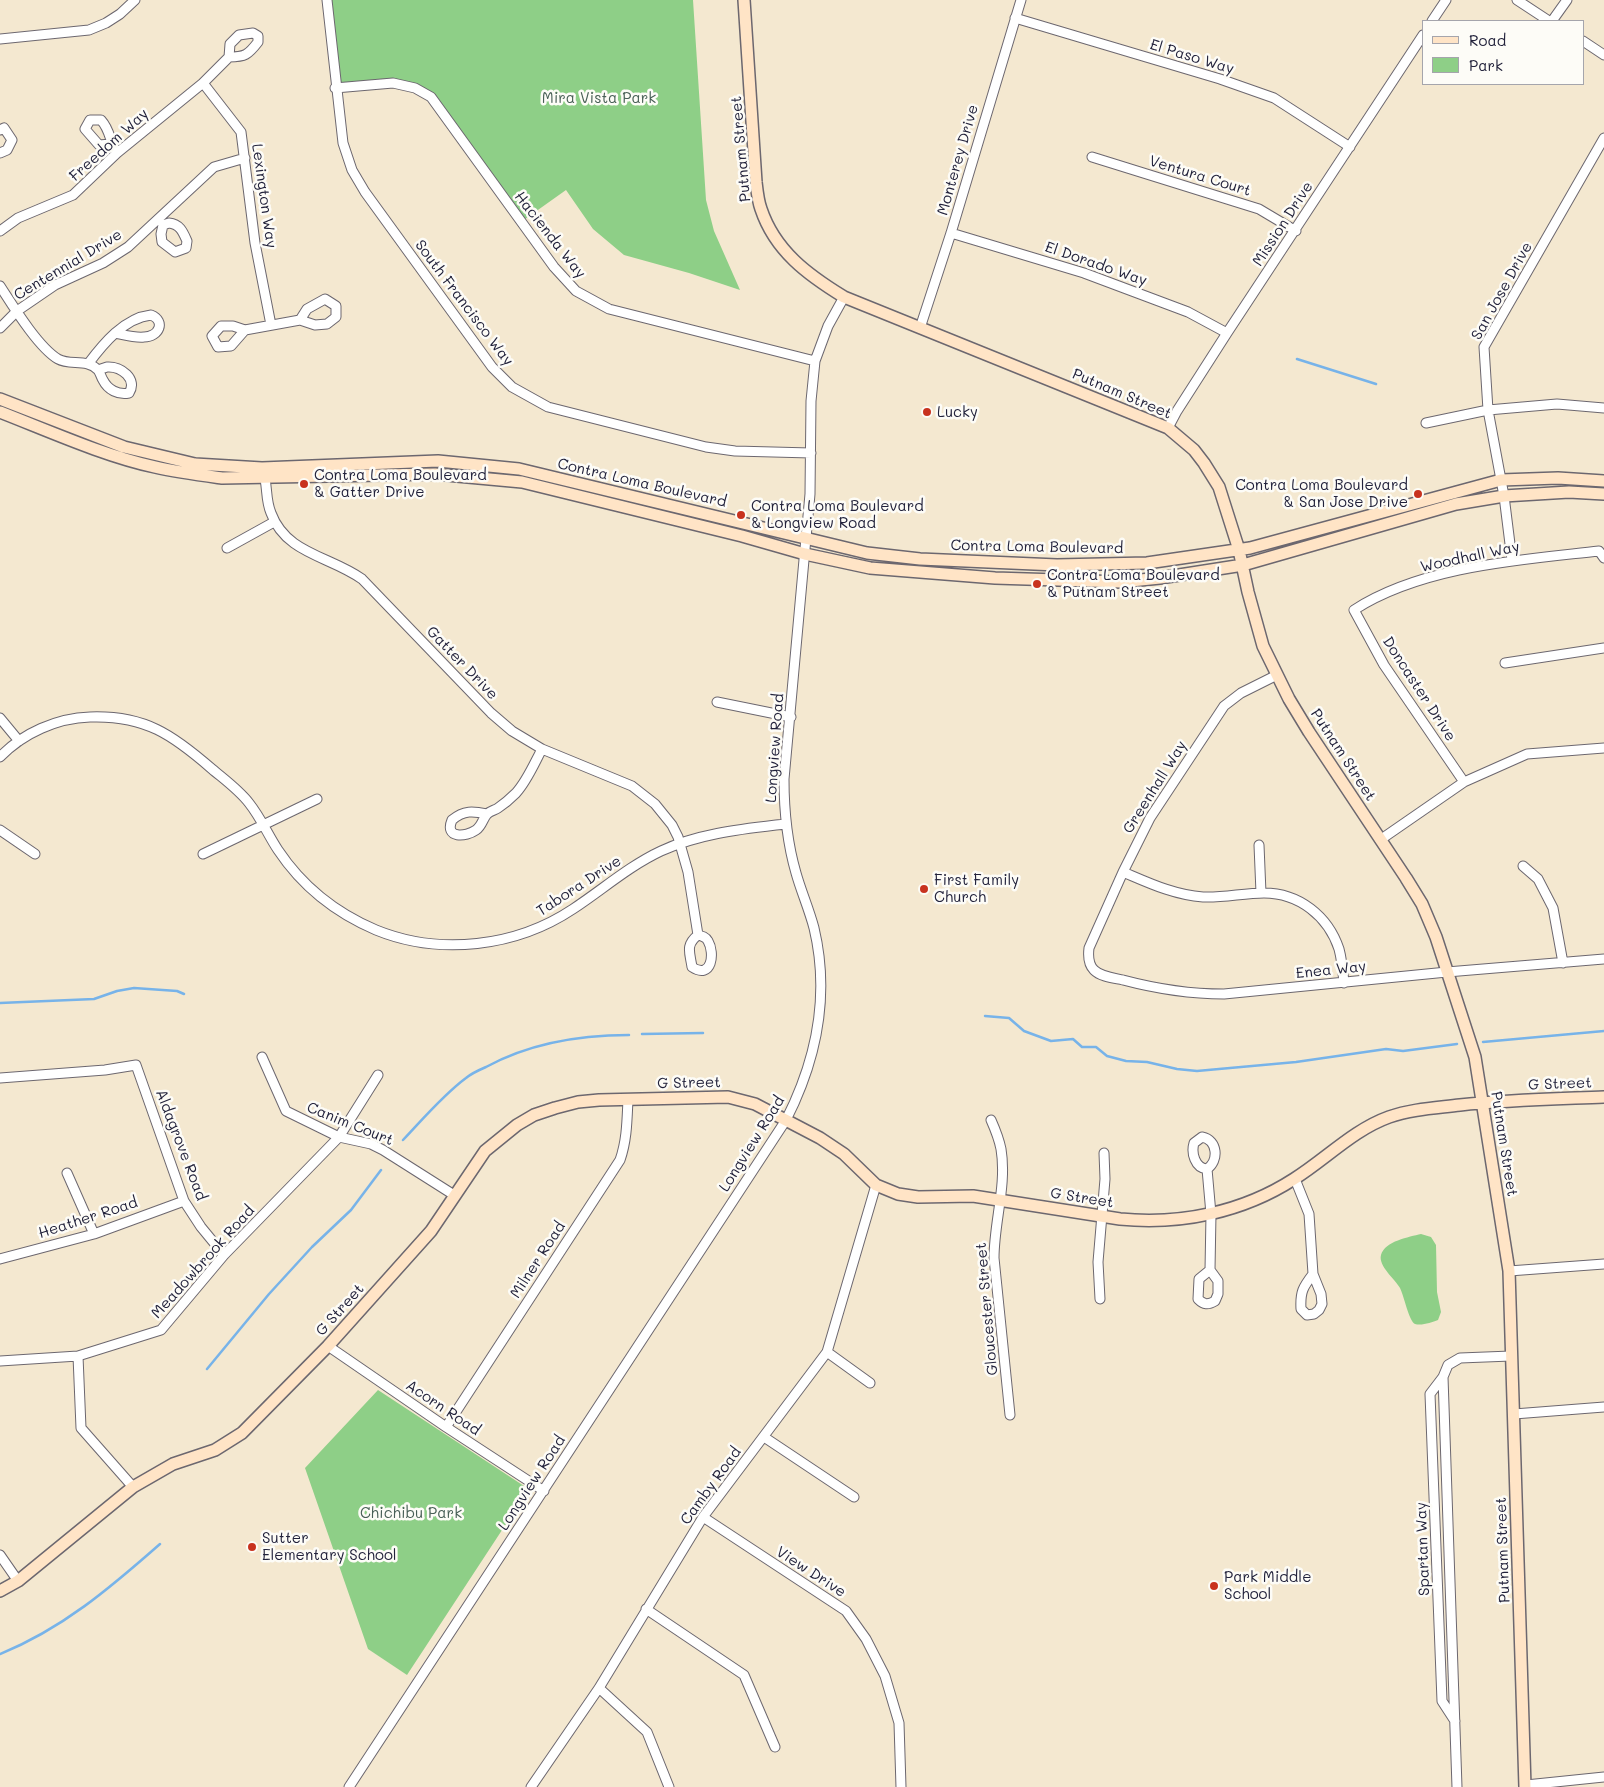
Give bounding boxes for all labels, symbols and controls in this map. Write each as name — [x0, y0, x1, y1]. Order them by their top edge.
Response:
legend — [1422, 20, 1584, 85]
text: Road — [1469, 30, 1506, 50]
street label: El Paso Way — [1148, 36, 1236, 78]
text: Park — [1469, 55, 1503, 75]
park label: Mira Vista Park — [542, 89, 656, 107]
street label: Putnam Street — [727, 95, 755, 203]
street label: Monterey Drive — [934, 103, 982, 217]
street label: Freedom Way — [66, 105, 152, 185]
street label: Lexington Way — [248, 143, 280, 249]
street label: Ventura Court — [1147, 152, 1253, 200]
street label: Mission Drive — [1249, 178, 1317, 270]
street label: Hacienda Way — [511, 188, 589, 282]
street label: Centennial Drive — [11, 226, 125, 304]
street label: South Francisco Way — [411, 237, 517, 369]
street label: El Dorado Way — [1043, 238, 1149, 290]
street label: San Jose Drive — [1468, 239, 1536, 343]
street label: Putnam Street — [1070, 365, 1174, 423]
place label: Lucky — [937, 403, 978, 421]
marker: Lucky — [921, 406, 933, 418]
street label: Contra Loma Boulevard — [556, 455, 728, 511]
place label: Contra Loma Boulevard & Gatter Drive — [314, 466, 487, 501]
place label: Contra Loma Boulevard & San Jose Drive — [1235, 476, 1408, 511]
marker: Contra Loma Boulevard & Gatter Drive — [298, 478, 310, 490]
marker: Contra Loma Boulevard & San Jose Drive — [1412, 488, 1424, 500]
place label: Contra Loma Boulevard & Longview Road — [751, 497, 924, 532]
marker: Contra Loma Boulevard & Longview Road — [735, 509, 747, 521]
street label: Contra Loma Boulevard — [950, 536, 1124, 558]
street label: Woodhall Way — [1419, 538, 1521, 576]
place label: Contra Loma Boulevard & Putnam Street — [1047, 566, 1220, 601]
marker: Contra Loma Boulevard & Putnam Street — [1031, 578, 1043, 590]
street label: Gatter Drive — [423, 623, 501, 703]
street label: Doncaster Drive — [1379, 633, 1459, 745]
street label: Longview Road — [762, 693, 788, 803]
street label: Putnam Street — [1307, 706, 1379, 804]
street label: Greenhall Way — [1119, 737, 1191, 837]
street label: Tabora Drive — [533, 852, 625, 920]
place label: First Family Church — [934, 871, 1019, 906]
marker: First Family Church — [918, 883, 930, 895]
street label: Enea Way — [1295, 957, 1367, 983]
street label: G Street — [657, 1073, 721, 1093]
street label: G Street — [1528, 1074, 1592, 1094]
street label: Aldagrove Road — [152, 1087, 210, 1203]
street label: Putnam Street — [1487, 1090, 1521, 1198]
street label: Longview Road — [715, 1093, 789, 1195]
street label: Canim Court — [304, 1098, 396, 1150]
street label: G Street — [1049, 1184, 1115, 1212]
street label: Heather Road — [36, 1193, 140, 1243]
street label: Meadowbrook Road — [148, 1202, 258, 1322]
street label: Milner Road — [507, 1218, 569, 1302]
street label: Gloucester Street — [972, 1242, 1002, 1376]
street label: G Street — [312, 1280, 368, 1340]
street label: Acorn Road — [402, 1376, 484, 1440]
street label: Longview Road — [495, 1432, 569, 1534]
street label: Camby Road — [677, 1444, 745, 1528]
street label: Putnam Street — [1492, 1497, 1514, 1603]
street label: Spartan Way — [1412, 1502, 1434, 1596]
park label: Chichibu Park — [360, 1504, 462, 1522]
place label: Sutter Elementary School — [262, 1529, 397, 1564]
marker: Sutter Elementary School — [246, 1541, 258, 1553]
street label: View Drive — [773, 1543, 849, 1601]
place label: Park Middle School — [1224, 1568, 1311, 1603]
marker: Park Middle School — [1208, 1580, 1220, 1592]

